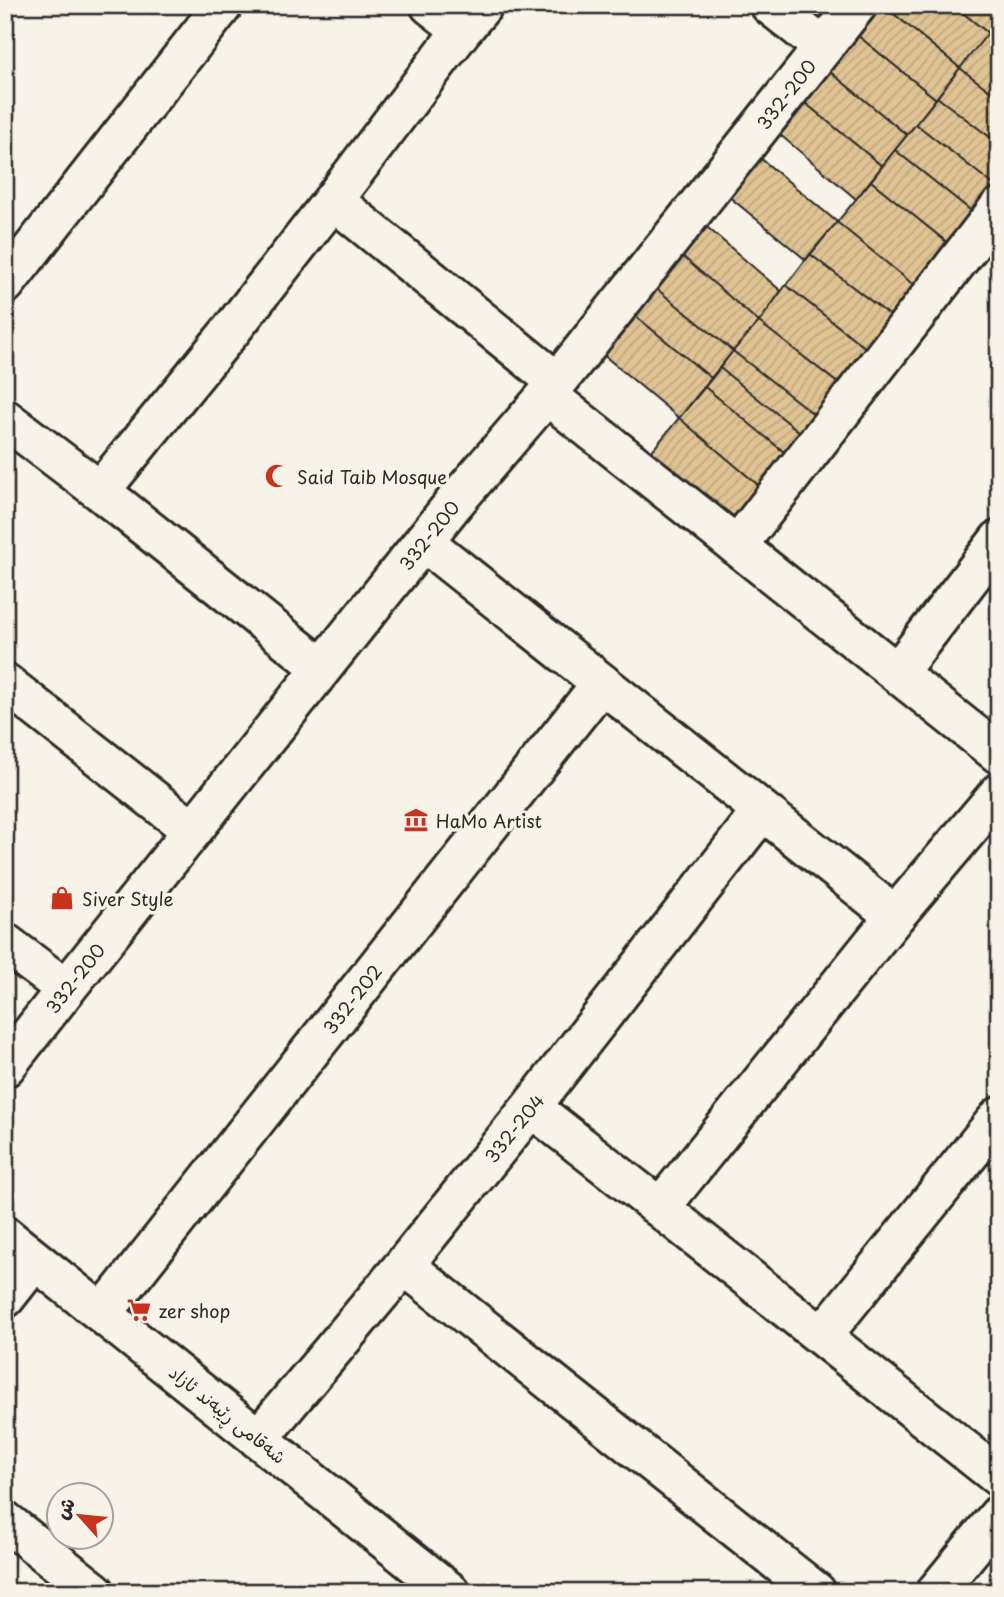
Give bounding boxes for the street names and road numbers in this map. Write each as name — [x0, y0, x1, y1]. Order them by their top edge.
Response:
street label: 332-200 — [750, 53, 822, 135]
street label: 332-200 — [392, 494, 466, 576]
street label: 332-200 — [39, 937, 111, 1019]
street label: 332-202 — [316, 958, 388, 1040]
street label: 332-204 — [478, 1088, 550, 1168]
street label: شەقامی ڕێبەند ئازاد — [162, 1358, 292, 1472]

